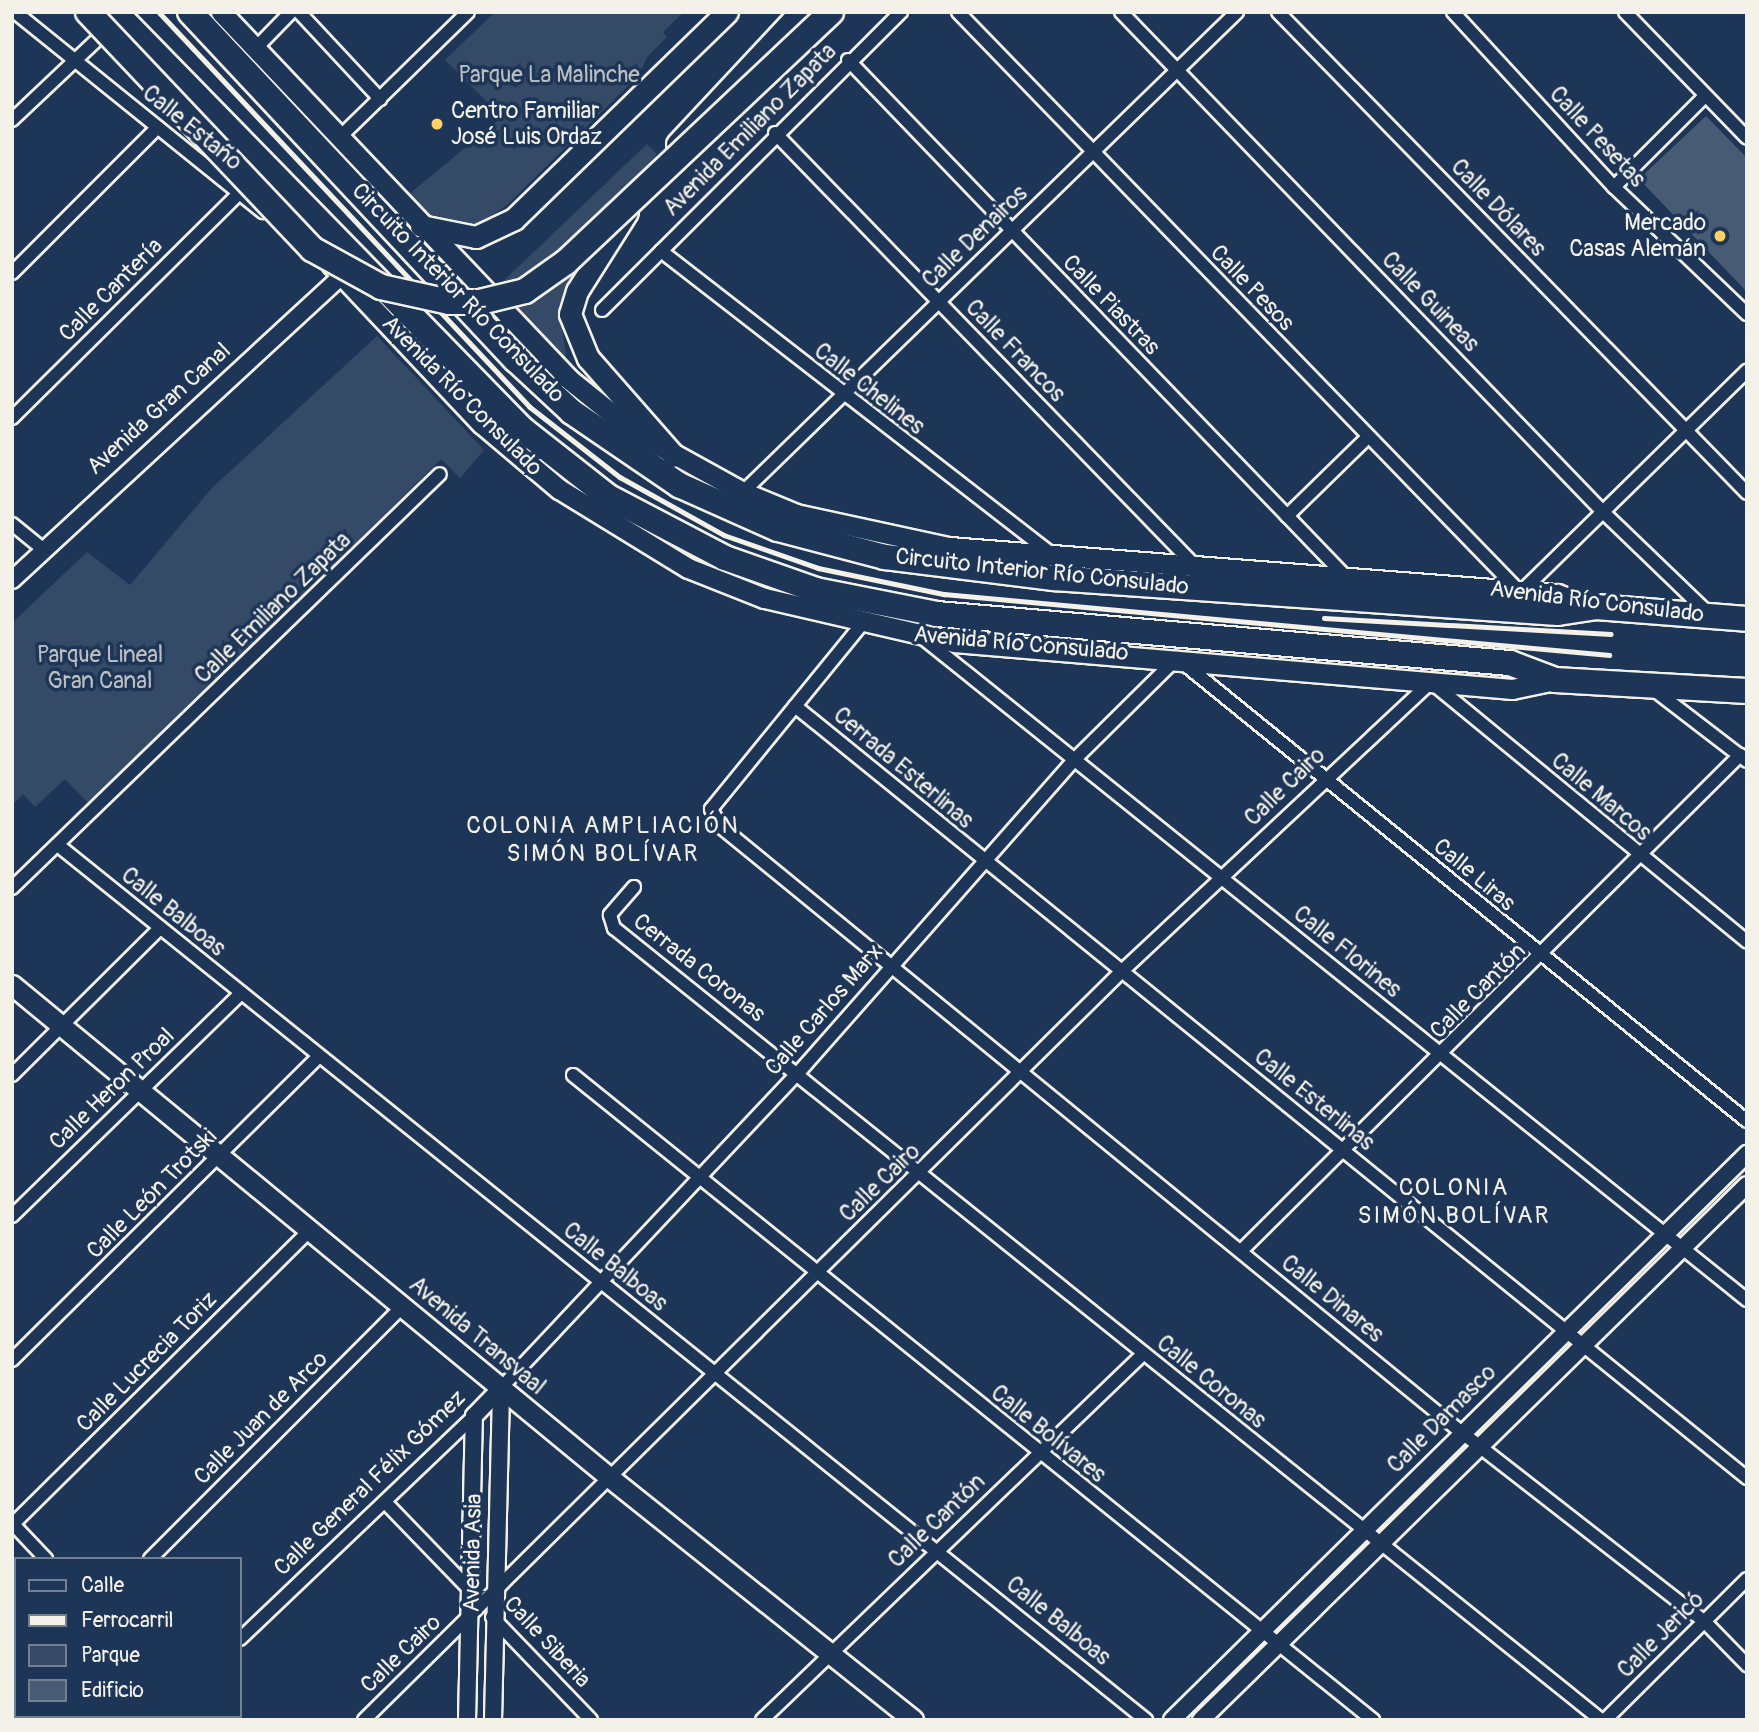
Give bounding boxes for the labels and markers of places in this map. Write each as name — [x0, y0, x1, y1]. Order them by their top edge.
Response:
place label: Centro Familiar José Luis Ordaz — [451, 97, 602, 151]
marker: Centro Familiar José Luis Ordaz — [429, 116, 445, 132]
place label: Mercado Casas Alemán — [1569, 209, 1706, 263]
marker: Mercado Casas Alemán — [1712, 228, 1728, 244]

